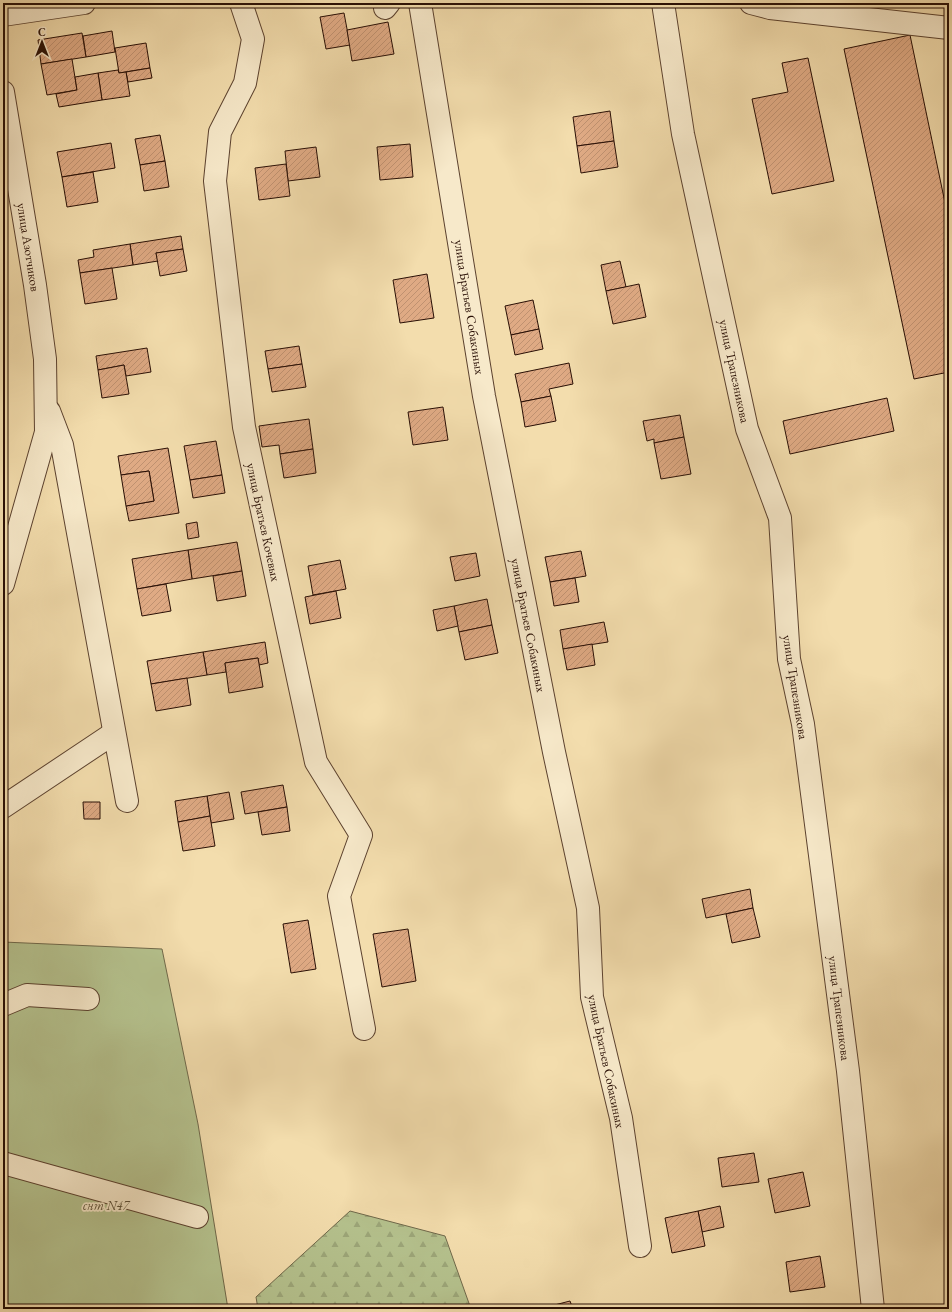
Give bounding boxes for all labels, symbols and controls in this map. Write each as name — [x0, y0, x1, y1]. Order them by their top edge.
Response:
north arrow — [22, 22, 62, 62]
text: С — [38, 25, 46, 39]
street label: улица Азотчиков — [13, 202, 44, 293]
street label: улица Братьев Собакиных — [450, 239, 489, 376]
street label: улица Трапезникова — [715, 318, 754, 425]
street label: улица Братьев Кочевых — [243, 461, 284, 583]
street label: улица Братьев Собакиных — [507, 557, 550, 694]
street label: улица Трапезникова — [779, 634, 812, 741]
street label: улица Трапезникова — [825, 955, 854, 1062]
street label: улица Братьев Собакиных — [584, 993, 629, 1130]
park label: снт N47 — [83, 1197, 131, 1214]

